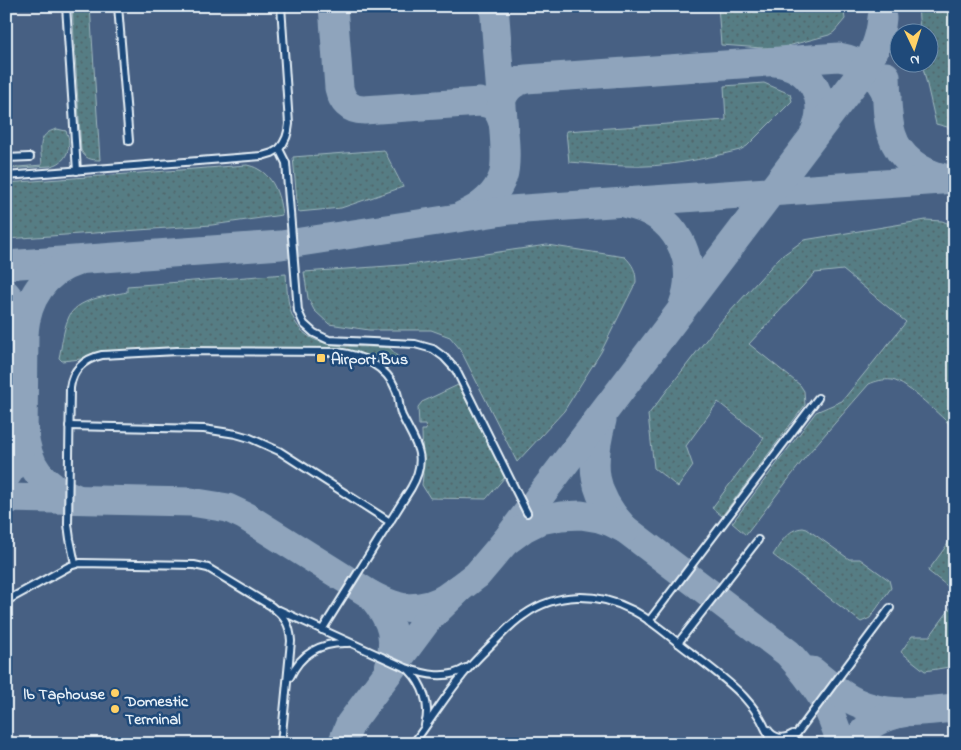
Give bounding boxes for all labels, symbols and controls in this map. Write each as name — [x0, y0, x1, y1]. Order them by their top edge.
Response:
north arrow — [888, 22, 938, 72]
text: N — [909, 49, 920, 70]
place label: Airport Bus — [331, 348, 408, 372]
marker: Airport Bus — [315, 352, 327, 364]
place label: lb Taphouse — [23, 683, 106, 707]
marker: lb Taphouse — [109, 687, 121, 699]
place label: Domestic Terminal — [124, 690, 189, 732]
marker: Domestic Terminal — [109, 703, 121, 715]

